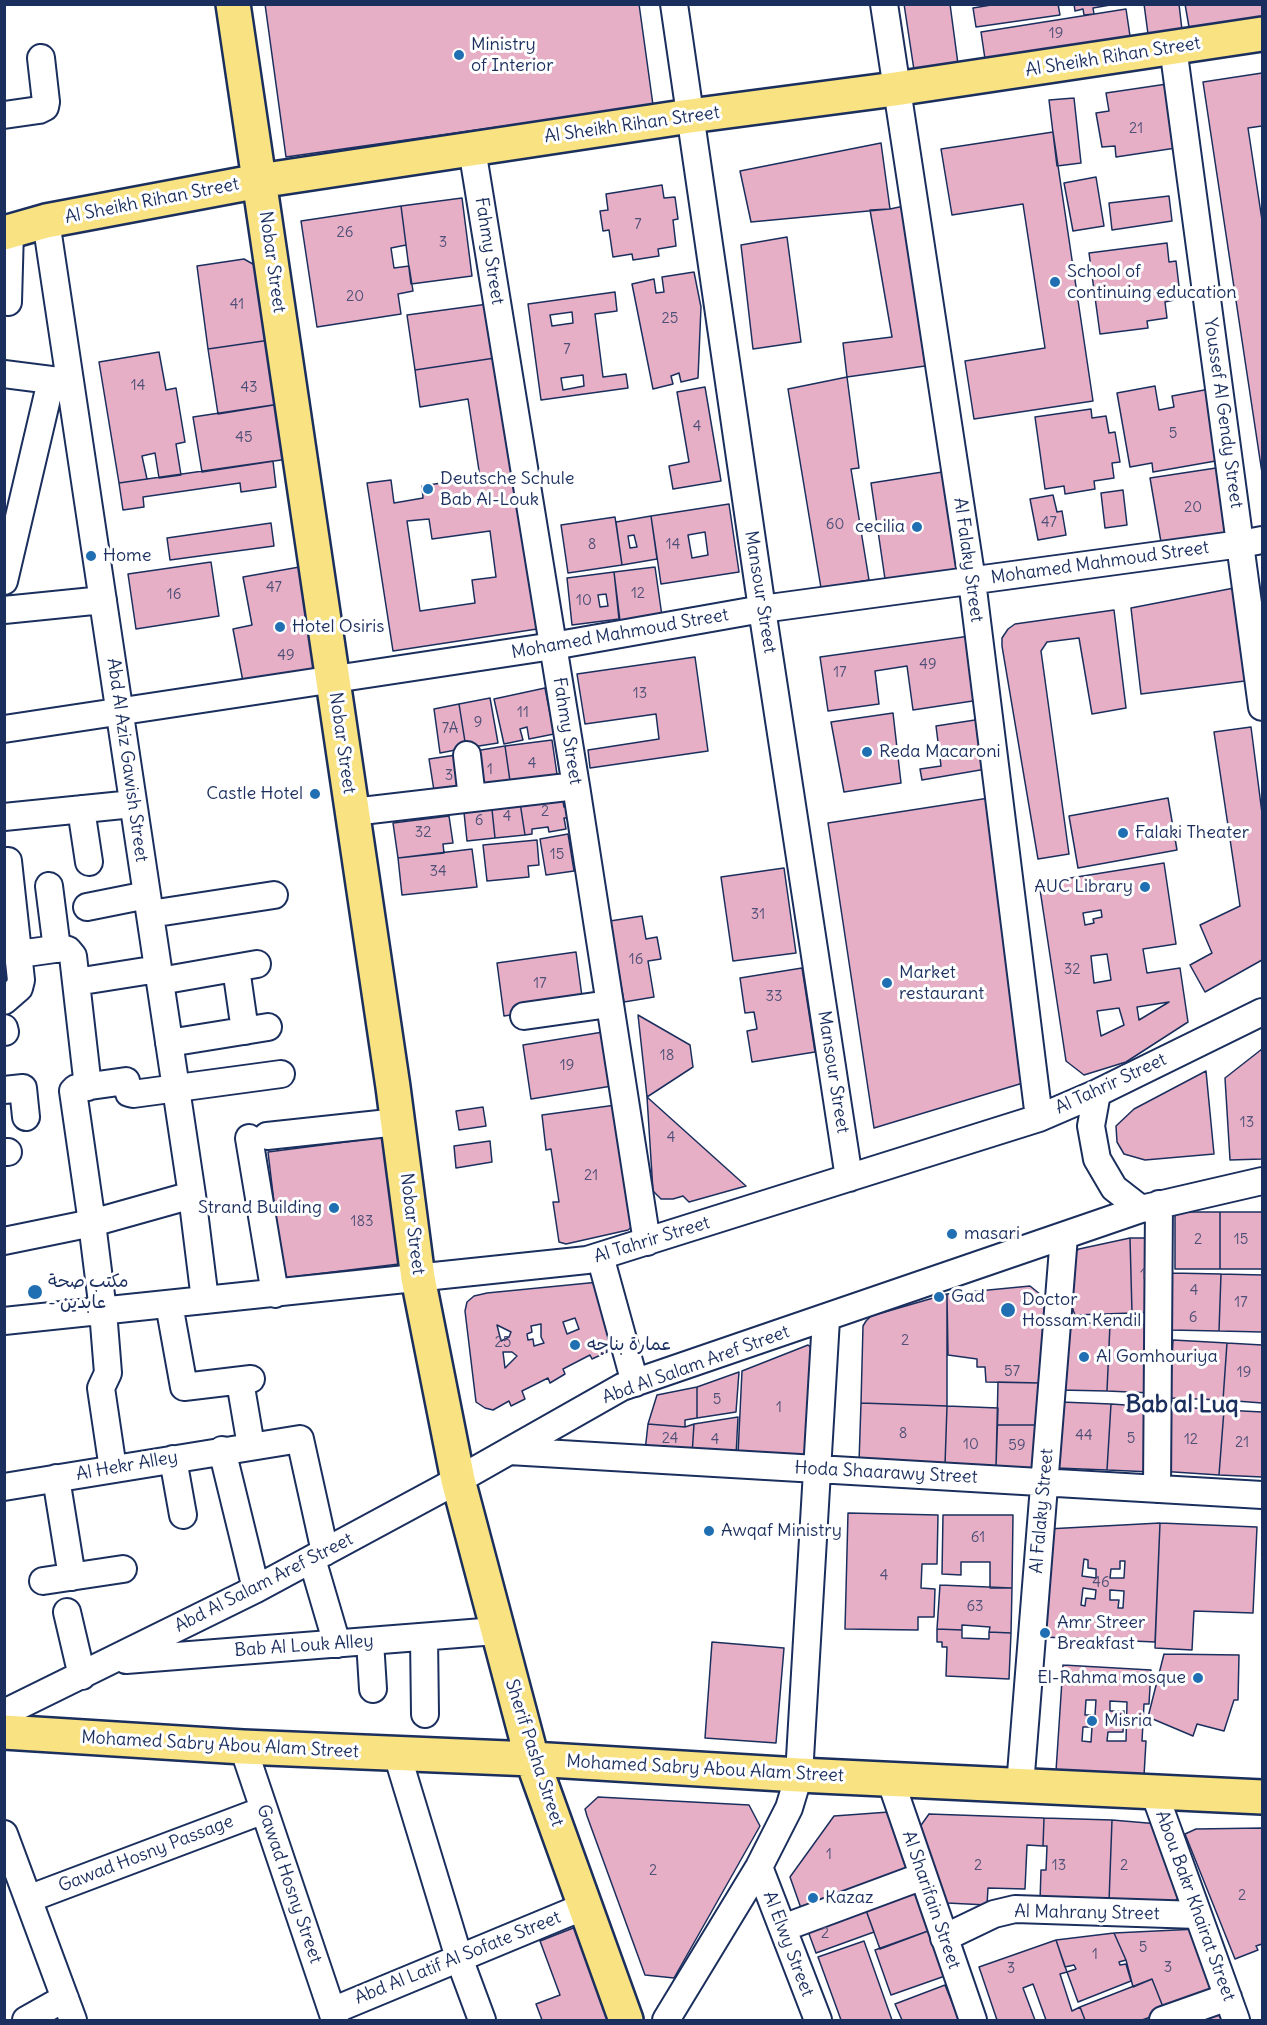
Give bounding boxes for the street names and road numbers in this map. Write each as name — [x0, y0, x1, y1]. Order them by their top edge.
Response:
street label: Al Sheikh Rihan Street — [1024, 33, 1202, 81]
street label: Al Sheikh Rihan Street — [543, 102, 721, 148]
street label: Al Sheikh Rihan Street — [63, 174, 241, 228]
street label: Fahmy Street — [470, 196, 508, 306]
street label: Nobar Street — [254, 210, 290, 314]
street label: Youssef Al Gendy Street — [1199, 317, 1247, 509]
street label: Al Falaky Street — [949, 496, 987, 624]
street label: Mansour Street — [740, 529, 780, 655]
street label: Mohamed Mahmoud Street — [990, 537, 1210, 589]
street label: Mohamed Mahmoud Street — [510, 604, 730, 664]
street label: Abd Al Aziz Gawish Street — [102, 657, 152, 863]
street label: Fahmy Street — [548, 676, 586, 786]
street label: Nobar Street — [324, 691, 360, 795]
street label: Mansour Street — [813, 1009, 853, 1135]
street label: Al Tahrir Street — [1052, 1049, 1170, 1119]
street label: Nobar Street — [395, 1172, 429, 1276]
street label: Al Tahrir Street — [592, 1212, 712, 1268]
street label: Abd Al Salam Aref Street — [600, 1321, 792, 1409]
street label: Al Hekr Alley — [75, 1446, 179, 1486]
street label: Al Falaky Street — [1026, 1448, 1058, 1574]
street label: Hoda Shaarawy Street — [794, 1457, 978, 1489]
street label: Abd Al Salam Aref Street — [171, 1529, 357, 1637]
street label: Bab Al Louk Alley — [234, 1630, 374, 1662]
street label: Sherif Pasha Street — [500, 1677, 568, 1829]
street label: Mohamed Sabry Abou Alam Street — [81, 1727, 359, 1763]
street label: Mohamed Sabry Abou Alam Street — [566, 1751, 844, 1787]
street label: Gawad Hosny Street — [252, 1802, 326, 1966]
street label: Abou Bakr Khairat Street — [1150, 1808, 1240, 2004]
street label: Gawad Hosny Passage — [56, 1811, 236, 1897]
street label: Al Sharifain Street — [897, 1828, 965, 1972]
street label: Al Elwy Street — [758, 1888, 818, 2000]
street label: Al Mahrany Street — [1014, 1901, 1160, 1925]
street label: Abd Al Latif Al Sofate Street — [352, 1907, 564, 2009]

